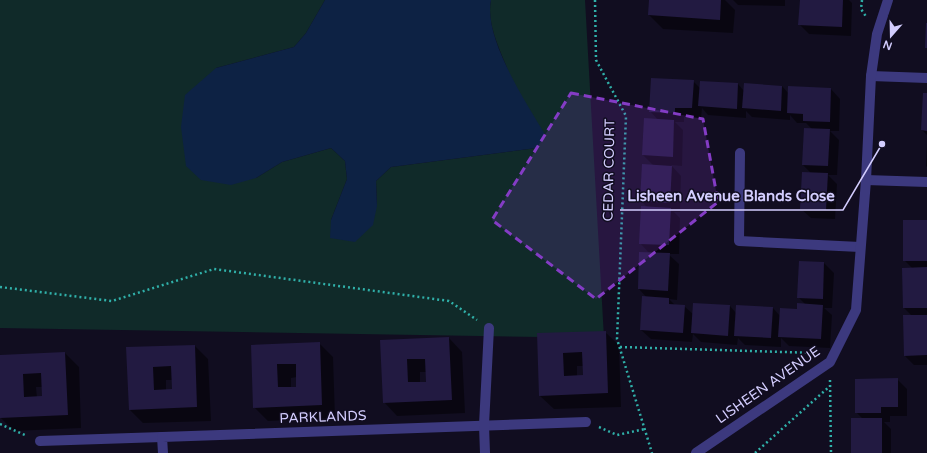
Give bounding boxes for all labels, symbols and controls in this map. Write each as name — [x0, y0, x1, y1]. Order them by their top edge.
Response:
north arrow — [871, 16, 911, 56]
text: N — [881, 37, 894, 53]
street label: CEDAR COURT — [600, 118, 618, 222]
callout: Lisheen Avenue Blands Close — [620, 183, 843, 210]
text: Lisheen Avenue Blands Close — [627, 187, 835, 205]
street label: LISHEEN AVENUE — [713, 343, 823, 427]
street label: PARKLANDS — [279, 407, 367, 427]

